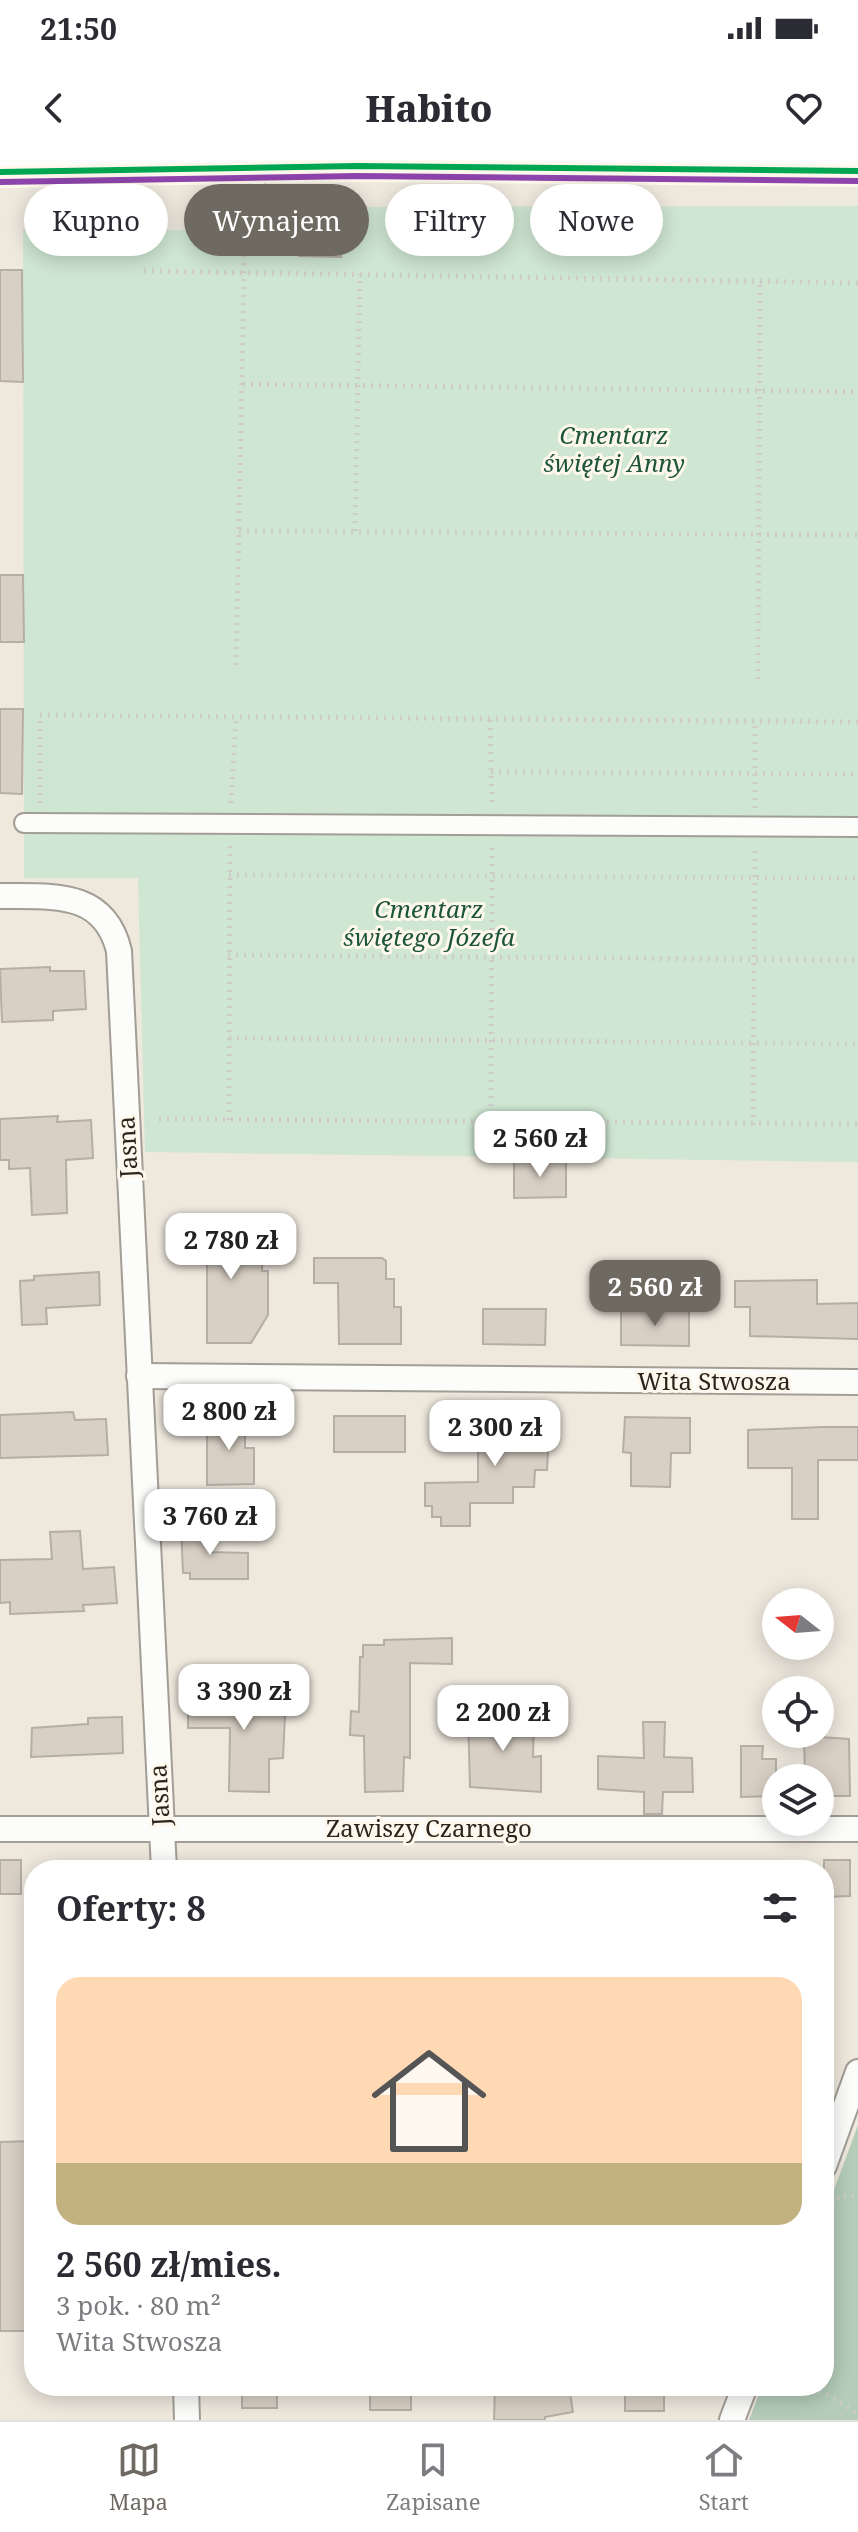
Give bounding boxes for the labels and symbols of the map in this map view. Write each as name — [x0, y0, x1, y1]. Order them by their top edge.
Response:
park label: Cmentarz świętej Anny — [543, 418, 685, 479]
park label: Cmentarz świętego Józefa — [343, 892, 515, 953]
pin: 2 560 zł — [457, 1111, 623, 1179]
street label: Jasna — [108, 1115, 145, 1180]
pin: 2 780 zł — [148, 1213, 314, 1281]
pin: 2 560 zł — [572, 1260, 738, 1328]
street label: Wita Stwosza — [637, 1364, 791, 1397]
pin: 2 800 zł — [146, 1384, 312, 1452]
pin: 2 300 zł — [412, 1400, 578, 1468]
pin: 3 760 zł — [127, 1489, 293, 1557]
north arrow — [762, 1588, 834, 1660]
pin: 3 390 zł — [161, 1664, 327, 1732]
pin: 2 200 zł — [420, 1685, 586, 1753]
street label: Jasna — [140, 1763, 177, 1828]
street label: Zawiszy Czarnego — [326, 1811, 532, 1844]

